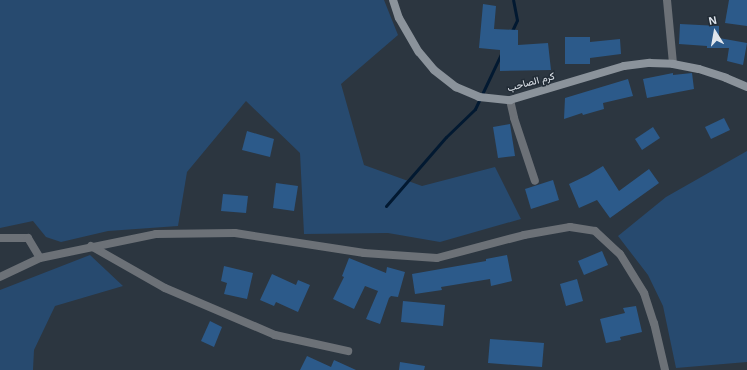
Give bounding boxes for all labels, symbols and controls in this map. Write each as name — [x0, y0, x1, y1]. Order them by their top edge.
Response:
north arrow — [695, 12, 735, 52]
text: N — [708, 14, 718, 27]
street label: كرم الصاحب — [506, 70, 556, 94]

